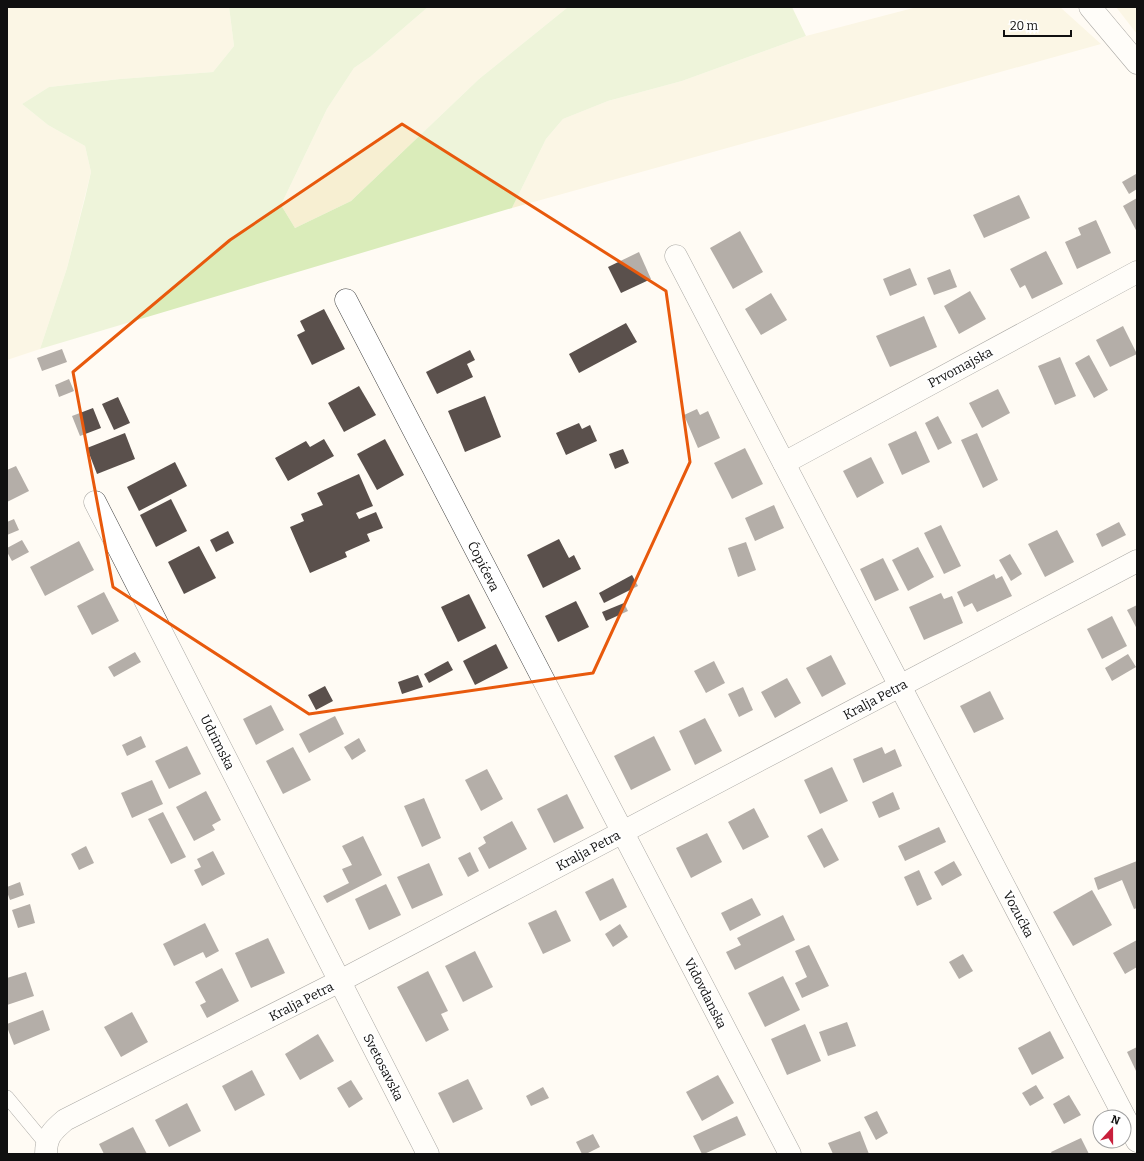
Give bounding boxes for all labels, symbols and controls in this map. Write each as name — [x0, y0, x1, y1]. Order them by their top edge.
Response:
scale bar — [1004, 12, 1071, 38]
text: 20 m — [1010, 19, 1039, 33]
street label: Prvomajska — [925, 344, 995, 391]
street label: Ćopićeva — [465, 539, 503, 594]
street label: Kralja Petra — [841, 676, 910, 723]
street label: Udrimska — [197, 712, 238, 772]
street label: Kralja Petra — [554, 827, 623, 874]
street label: Vozućka — [1000, 888, 1037, 940]
street label: Vidovdanska — [681, 955, 730, 1031]
street label: Kralja Petra — [267, 979, 336, 1024]
street label: Svetosavska — [360, 1031, 407, 1103]
north arrow — [1092, 1109, 1132, 1149]
text: N — [1109, 1113, 1122, 1128]

